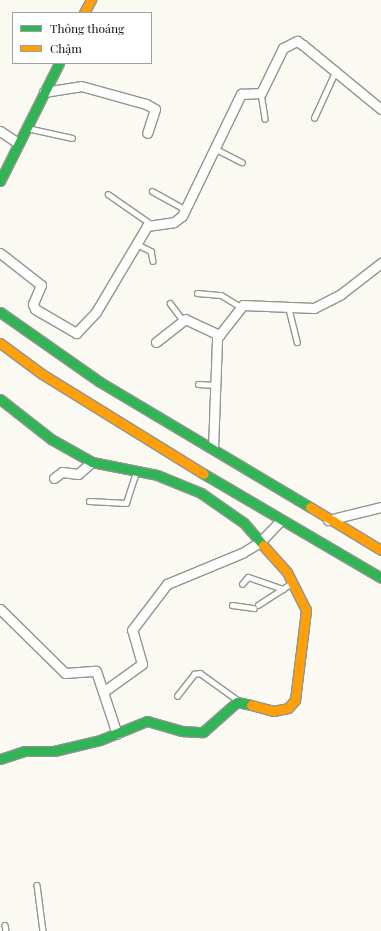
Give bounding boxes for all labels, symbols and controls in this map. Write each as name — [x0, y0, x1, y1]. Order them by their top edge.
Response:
legend — [12, 12, 152, 64]
text: Thông thoáng — [50, 20, 124, 36]
text: Chậm — [50, 40, 82, 56]

